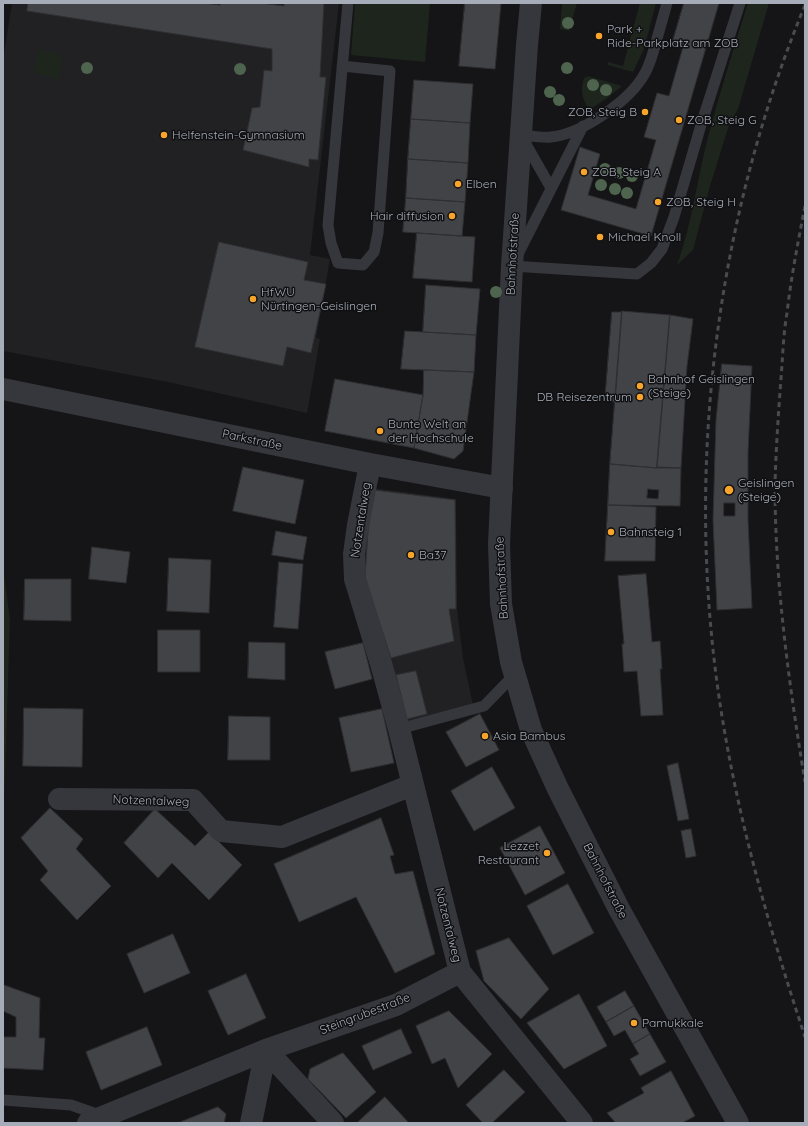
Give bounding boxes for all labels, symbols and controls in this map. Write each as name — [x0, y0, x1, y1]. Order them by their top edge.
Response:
place label: Park + Ride-Parkplatz am ZOB — [607, 22, 738, 50]
marker: Park + Ride-Parkplatz am ZOB — [594, 31, 604, 41]
place label: ZOB, Steig B — [568, 105, 637, 119]
marker: ZOB, Steig B — [640, 107, 650, 117]
place label: ZOB, Steig G — [687, 113, 756, 127]
marker: ZOB, Steig G — [674, 115, 684, 125]
place label: Helfenstein-Gymnasium — [172, 128, 305, 142]
marker: Helfenstein-Gymnasium — [159, 130, 169, 140]
place label: ZOB, Steig A — [592, 165, 661, 179]
marker: ZOB, Steig A — [579, 167, 589, 177]
place label: Elben — [466, 177, 497, 191]
marker: Elben — [453, 179, 463, 189]
place label: ZOB, Steig H — [666, 195, 736, 209]
marker: ZOB, Steig H — [653, 197, 663, 207]
place label: Hair diffusion — [370, 209, 444, 223]
marker: Hair diffusion — [447, 211, 457, 221]
street label: Bahnhofstraße — [504, 212, 522, 296]
place label: Michael Knoll — [608, 230, 681, 244]
marker: Michael Knoll — [595, 232, 605, 242]
place label: HfWU Nürtingen-Geislingen — [261, 285, 377, 313]
marker: HfWU Nürtingen-Geislingen — [248, 294, 258, 304]
place label: Bahnhof Geislingen (Steige) — [648, 372, 755, 400]
marker: Bahnhof Geislingen (Steige) — [635, 381, 645, 391]
place label: DB Reisezentrum — [537, 390, 632, 404]
marker: DB Reisezentrum — [635, 392, 645, 402]
place label: Bunte Welt an der Hochschule — [388, 417, 474, 445]
marker: Bunte Welt an der Hochschule — [375, 426, 385, 436]
street label: Parkstraße — [221, 427, 283, 453]
place label: Geislingen (Steige) — [738, 476, 795, 504]
street label: Notzentalweg — [348, 481, 374, 559]
marker: Geislingen (Steige) — [723, 484, 735, 496]
place label: Bahnsteig 1 — [619, 525, 682, 539]
marker: Bahnsteig 1 — [606, 527, 616, 537]
street label: Bahnhofstraße — [493, 536, 511, 620]
place label: Ba37 — [419, 548, 447, 562]
marker: Ba37 — [406, 550, 416, 560]
place label: Asia Bambus — [493, 729, 565, 743]
marker: Asia Bambus — [480, 731, 490, 741]
street label: Notzentalweg — [112, 792, 190, 810]
place label: Lezzet Restaurant — [478, 839, 539, 867]
street label: Bahnhofstraße — [580, 841, 630, 921]
marker: Lezzet Restaurant — [542, 848, 552, 858]
street label: Notzentalweg — [432, 886, 464, 964]
street label: Steingrubestraße — [318, 990, 412, 1038]
place label: Pamukkale — [642, 1016, 704, 1030]
marker: Pamukkale — [629, 1018, 639, 1028]

